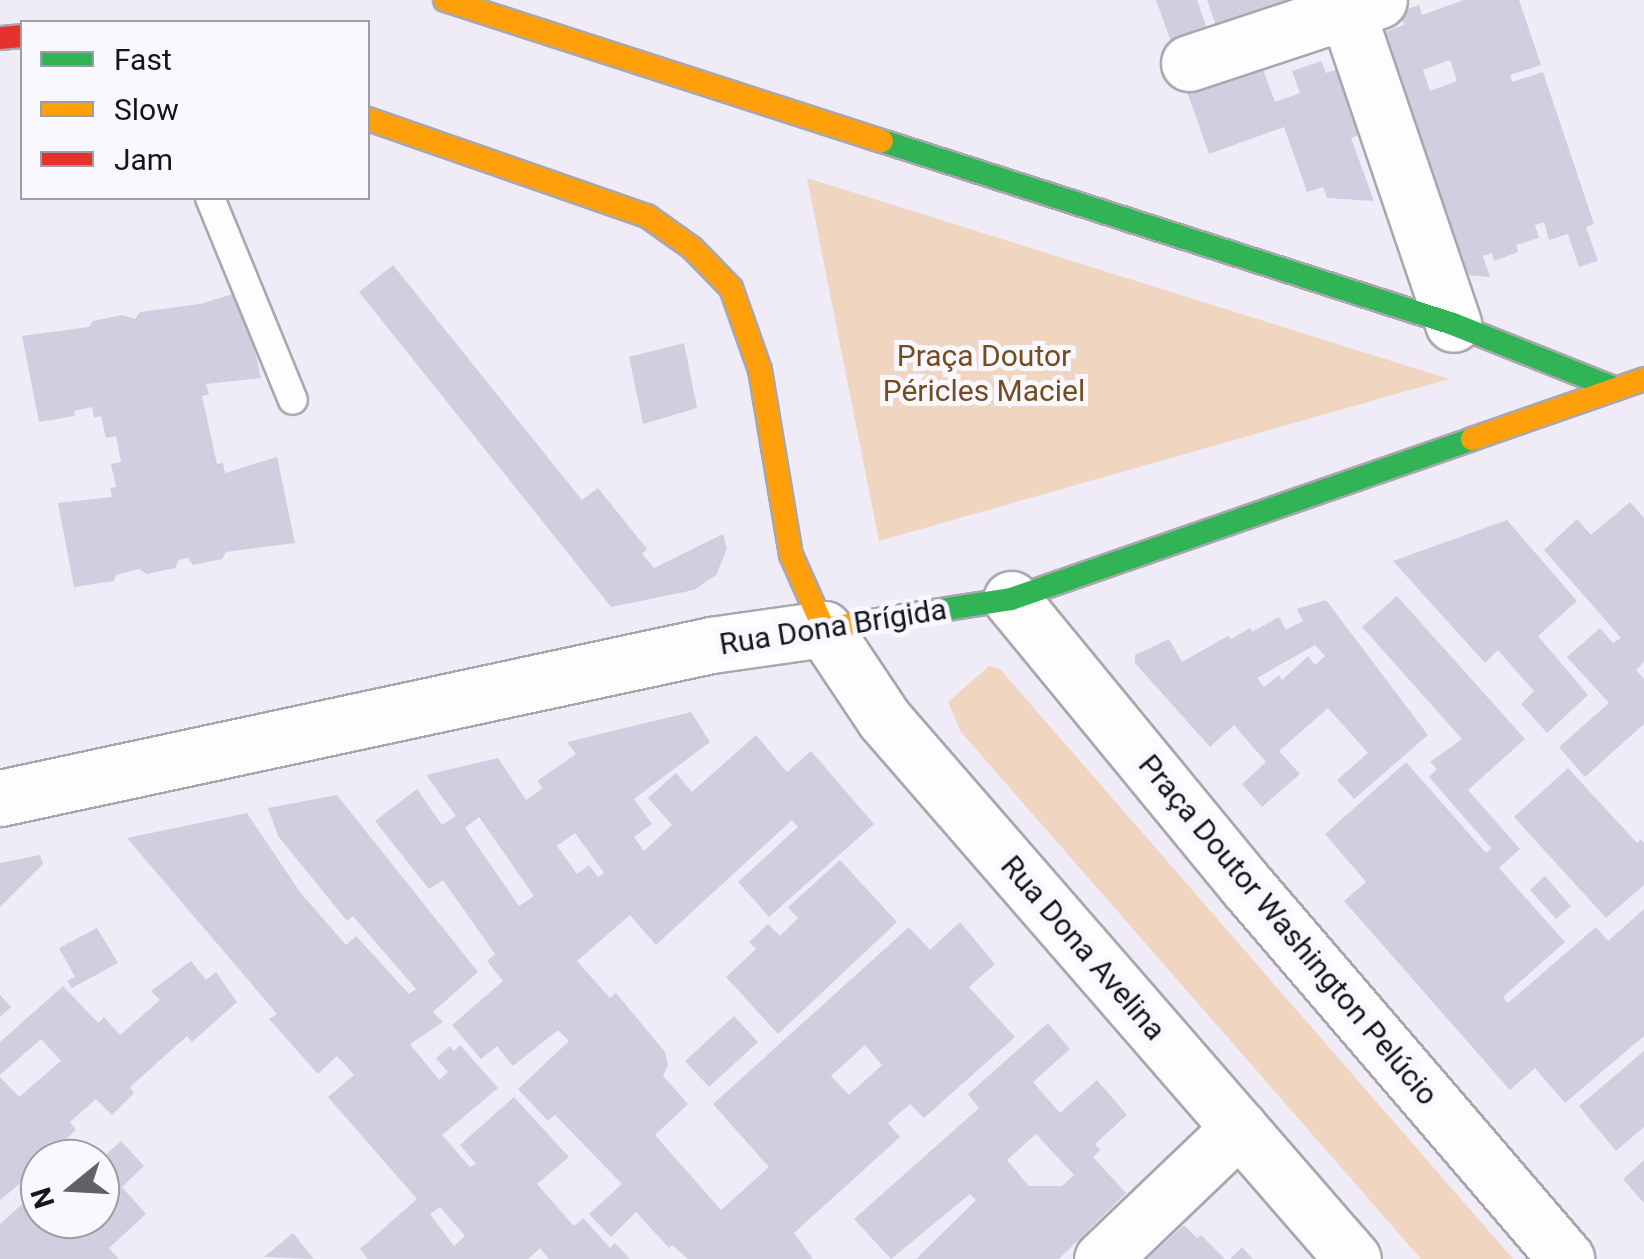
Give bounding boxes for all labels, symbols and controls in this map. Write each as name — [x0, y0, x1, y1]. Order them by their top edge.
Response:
legend — [20, 20, 370, 200]
text: Fast — [114, 42, 172, 77]
text: Slow — [114, 92, 179, 127]
text: Jam — [114, 142, 173, 177]
park label: Praça Doutor Péricles Maciel — [883, 338, 1085, 408]
street label: Rua Dona Brígida — [717, 591, 949, 663]
street label: Praça Doutor Washington Pelúcio — [1131, 748, 1445, 1112]
street label: Rua Dona Avelina — [993, 848, 1173, 1048]
north arrow — [20, 1139, 120, 1239]
text: N — [24, 1183, 62, 1212]

